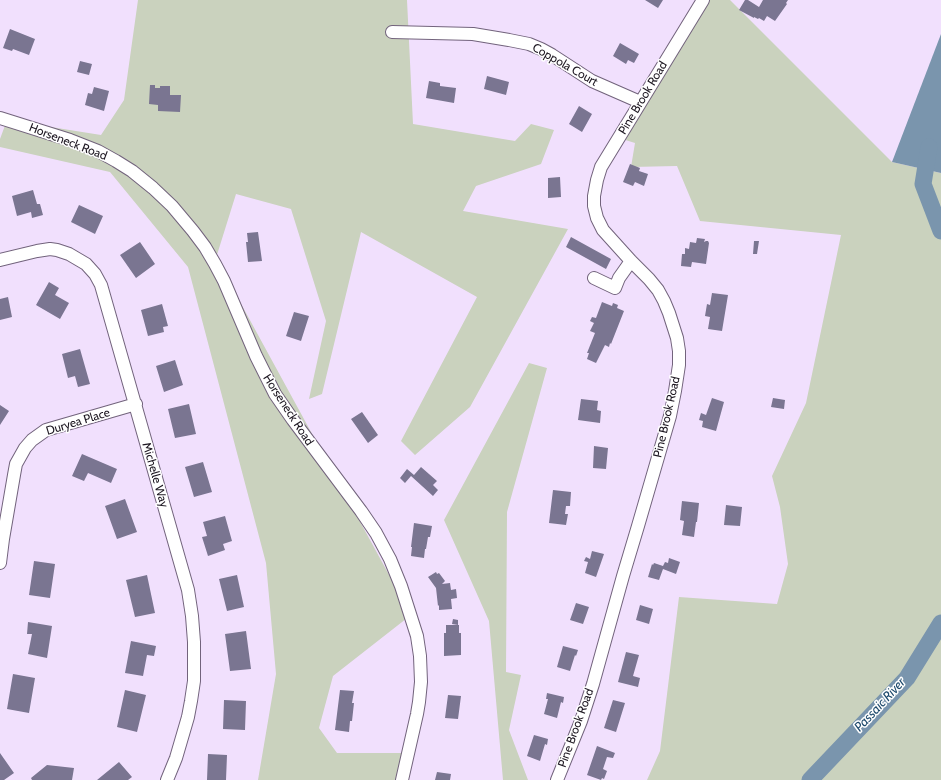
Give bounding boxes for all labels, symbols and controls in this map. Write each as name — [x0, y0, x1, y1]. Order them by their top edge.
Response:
street label: Coppola Court — [530, 41, 600, 89]
street label: Pine Brook Road — [615, 59, 671, 137]
street label: Horseneck Road — [27, 121, 109, 163]
street label: Horseneck Road — [260, 372, 316, 448]
street label: Pine Brook Road — [651, 375, 683, 459]
street label: Duryea Place — [44, 405, 112, 439]
street label: Michelle Way — [139, 441, 171, 509]
water label: Passaic River — [851, 675, 909, 735]
street label: Pine Brook Road — [555, 687, 597, 769]

